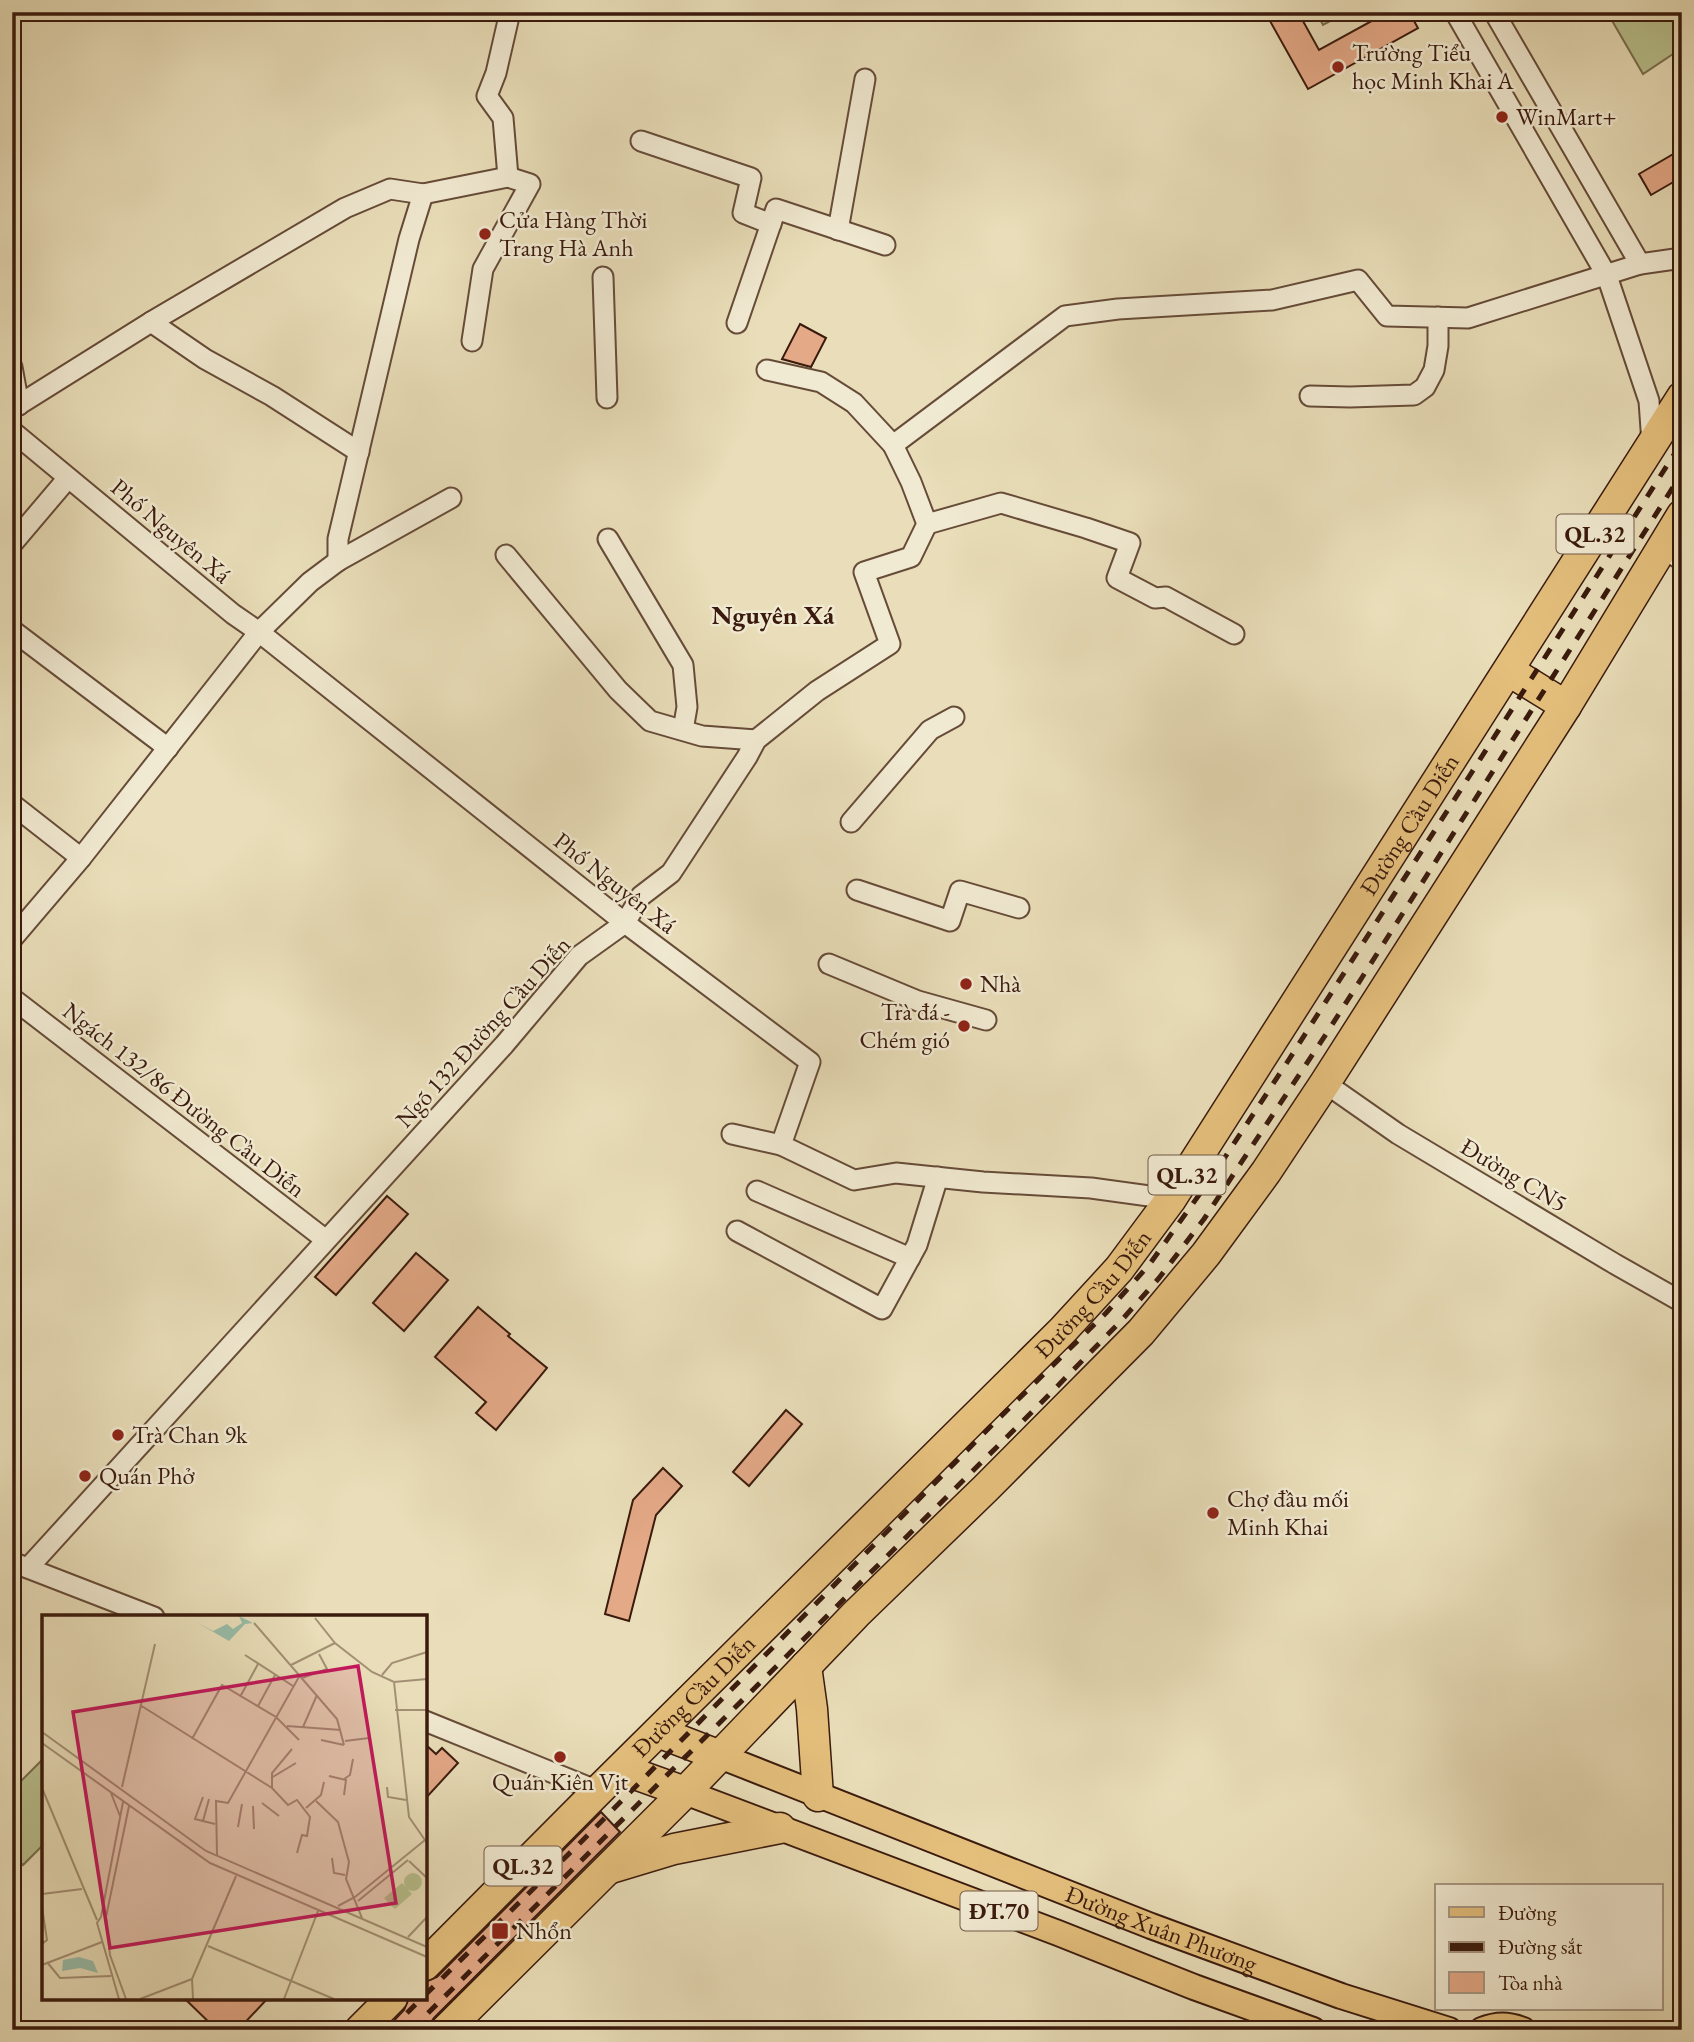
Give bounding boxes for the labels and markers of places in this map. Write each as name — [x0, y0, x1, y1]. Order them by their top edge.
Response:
place label: Trường Tiểu học Minh Khai A — [1352, 37, 1514, 96]
marker: Trường Tiểu học Minh Khai A — [1330, 59, 1346, 75]
place label: WinMart+ — [1516, 101, 1617, 132]
marker: WinMart+ — [1494, 109, 1510, 125]
place label: Cửa Hàng Thời Trang Hà Anh — [499, 204, 647, 263]
marker: Cửa Hàng Thời Trang Hà Anh — [477, 226, 493, 242]
place label: Nhà — [980, 968, 1021, 999]
marker: Nhà — [958, 976, 974, 992]
place label: Trà đá - Chém gió — [860, 996, 950, 1055]
marker: Trà đá - Chém gió — [956, 1018, 972, 1034]
place label: Trà Chan 9k — [132, 1419, 248, 1450]
marker: Trà Chan 9k — [110, 1427, 126, 1443]
place label: Quán Phở — [99, 1460, 196, 1491]
marker: Quán Phở — [77, 1468, 93, 1484]
place label: Chợ đầu mối Minh Khai — [1227, 1483, 1349, 1542]
marker: Chợ đầu mối Minh Khai — [1205, 1505, 1221, 1521]
marker: Quán Kiên Vịt — [552, 1749, 568, 1765]
place label: Quán Kiên Vịt — [492, 1766, 629, 1797]
place label: Nhổn — [516, 1915, 572, 1946]
marker: Nhổn — [490, 1921, 510, 1941]

